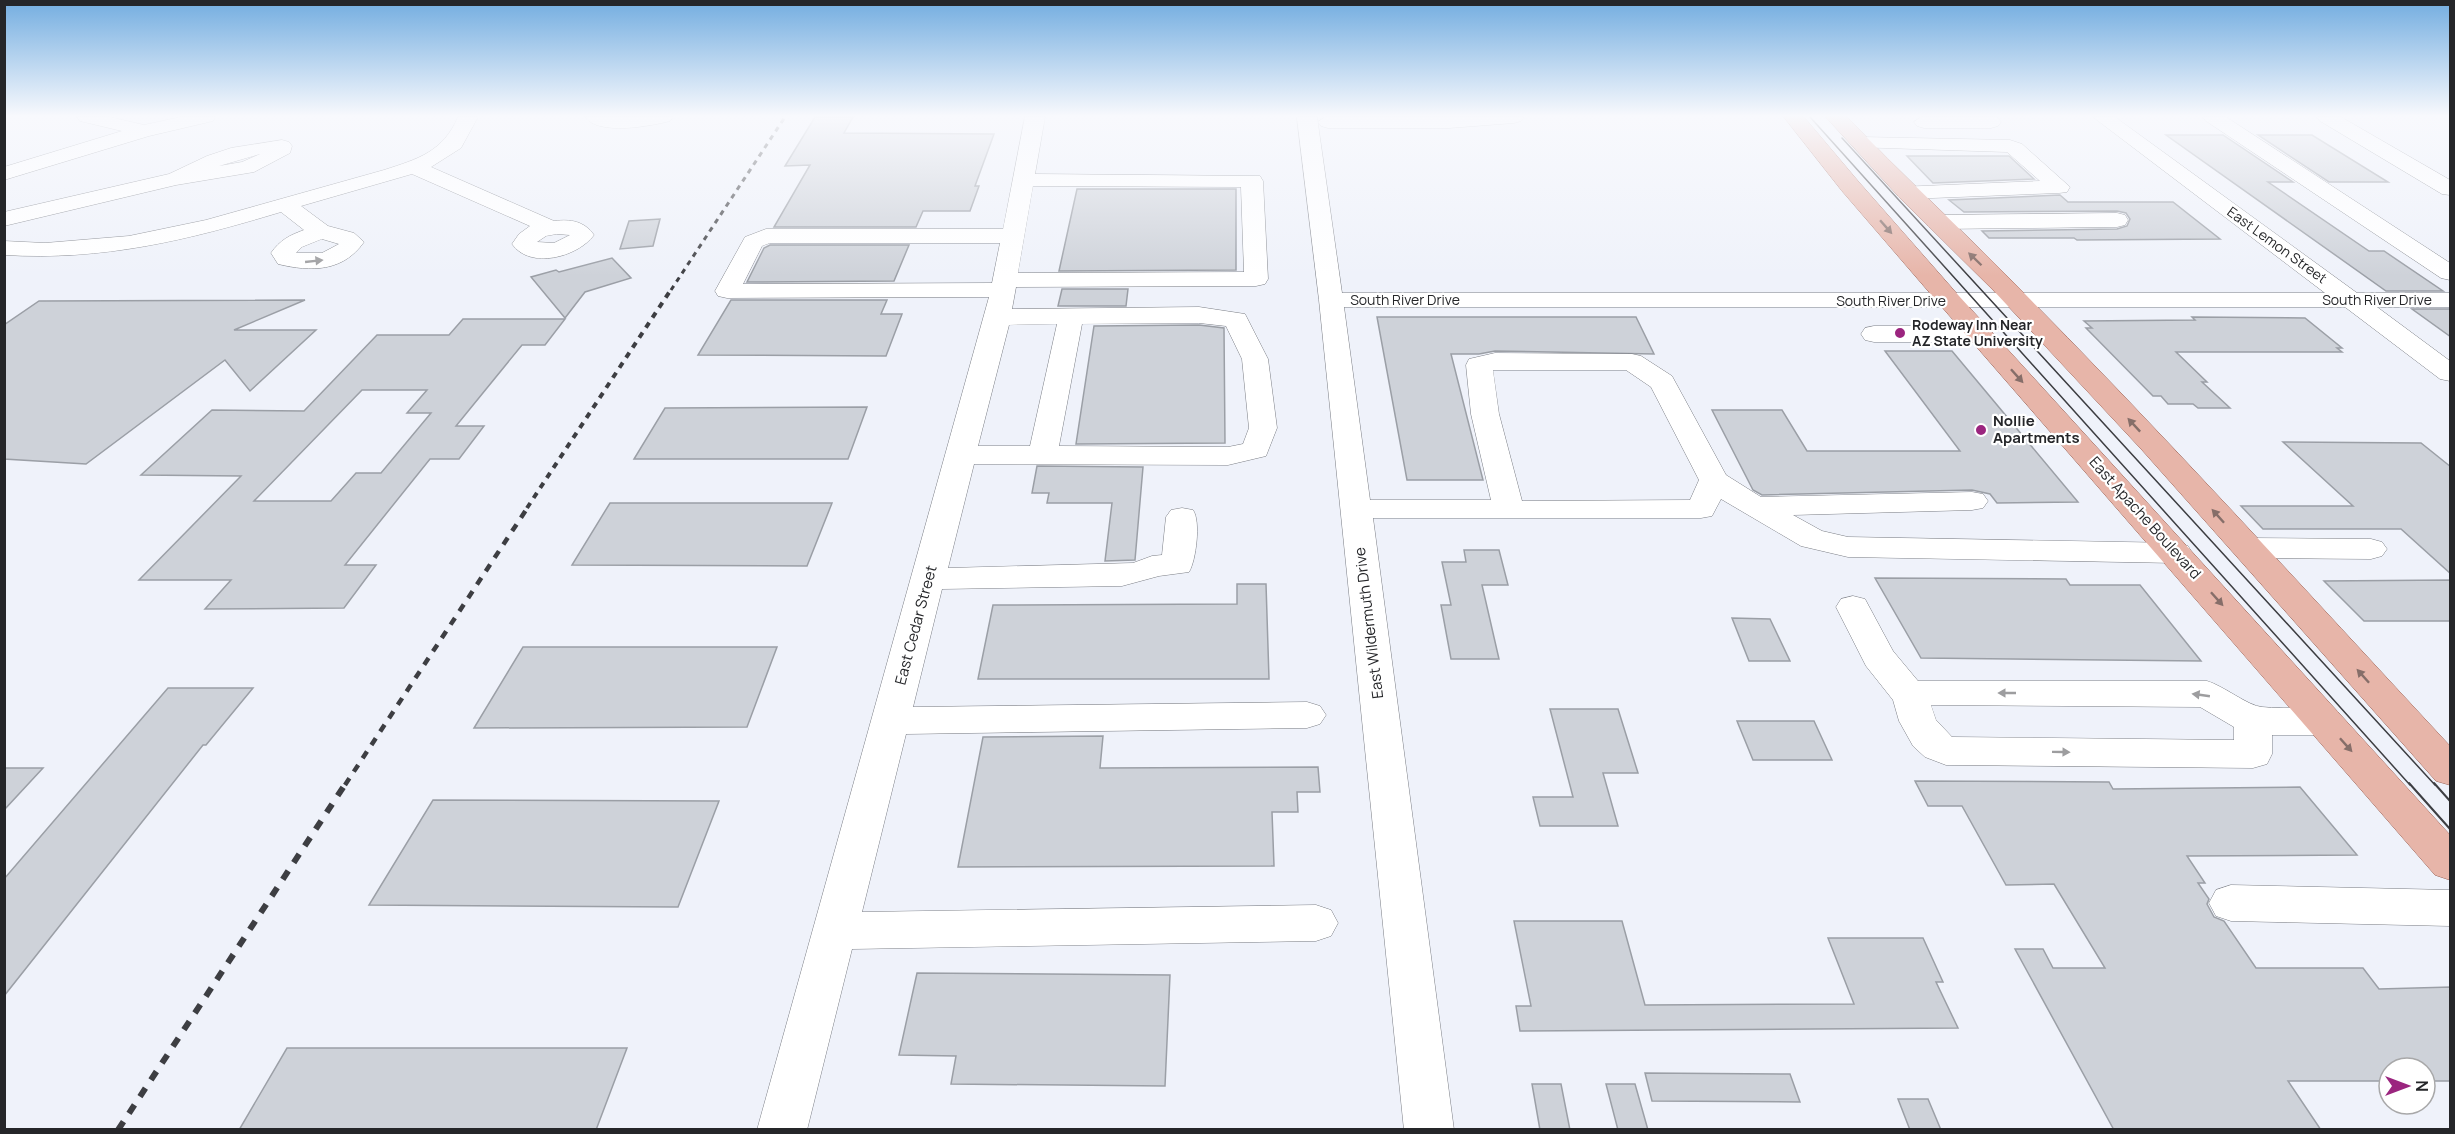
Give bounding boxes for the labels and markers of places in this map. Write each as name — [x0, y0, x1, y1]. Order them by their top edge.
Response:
place label: Rodeway Inn Near AZ State University — [1912, 315, 2043, 350]
marker: Rodeway Inn Near AZ State University — [1893, 326, 1907, 340]
place label: Nollie Apartments — [1993, 410, 2080, 448]
marker: Nollie Apartments — [1974, 423, 1988, 437]

